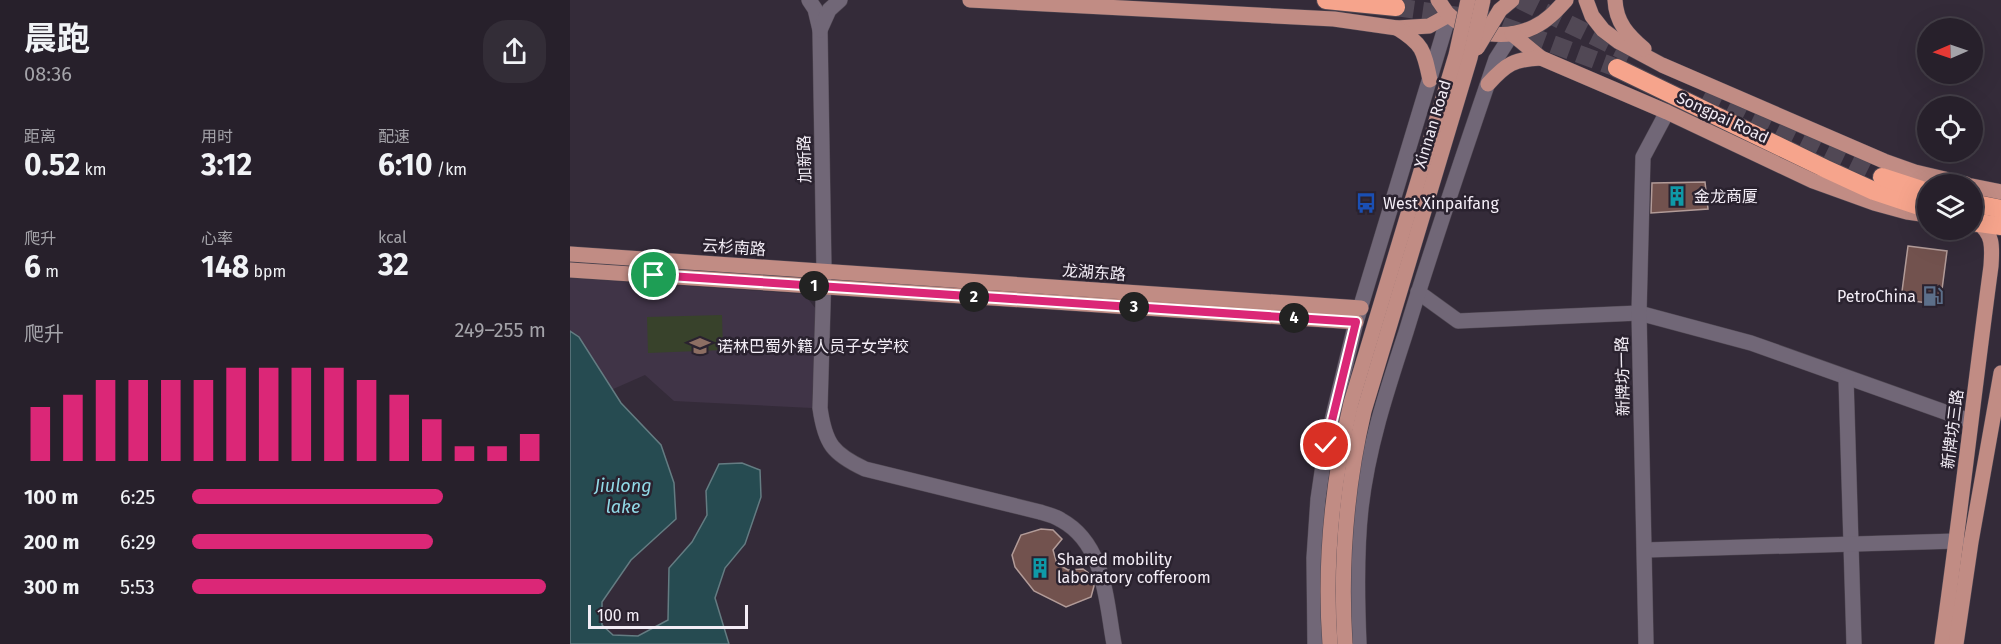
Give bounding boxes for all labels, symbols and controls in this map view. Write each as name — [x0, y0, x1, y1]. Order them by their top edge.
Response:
north arrow — [1917, 18, 1983, 84]
map controls — [1917, 18, 1983, 240]
text: 晨跑 — [24, 19, 90, 59]
button: share — [483, 20, 546, 83]
text: 08:36 — [24, 62, 72, 86]
street label: Xinnan Road — [1410, 78, 1455, 170]
street label: Songpai Road — [1674, 88, 1772, 147]
button: locate — [1917, 96, 1983, 162]
text: 距离 — [24, 127, 56, 146]
text: 用时 — [201, 127, 233, 146]
text: 配速 — [378, 127, 410, 146]
street label: 加新路 — [795, 135, 814, 183]
text: 0.52 — [24, 147, 80, 183]
text: 3:12 — [201, 147, 252, 183]
text: 6:10 — [378, 147, 433, 183]
text: km — [80, 160, 106, 179]
text: /km — [433, 160, 467, 179]
button: layers — [1917, 174, 1983, 240]
building icon: 金龙商厦 — [1665, 184, 1689, 208]
place label: 金龙商厦 — [1694, 187, 1758, 206]
bus stop icon: West Xinpaifang — [1354, 191, 1378, 215]
place label: West Xinpaifang — [1383, 194, 1499, 213]
text: kcal — [378, 228, 407, 247]
text: 爬升 — [24, 229, 56, 248]
text: 心率 — [201, 229, 233, 248]
street label: 云杉南路 — [701, 236, 767, 259]
text: 32 — [378, 247, 409, 283]
text: 6 — [24, 249, 41, 285]
text: 148 — [201, 249, 249, 285]
pin — [628, 249, 679, 300]
icon: arrive — [637, 258, 670, 291]
street label: 龙湖东路 — [1061, 261, 1127, 284]
text: m — [41, 262, 59, 281]
text: bpm — [249, 262, 286, 281]
pin: 1 — [799, 271, 829, 301]
text: 1 — [810, 276, 818, 295]
pin: 2 — [959, 282, 989, 312]
fuel station icon: PetroChina — [1921, 284, 1945, 308]
text: 2 — [970, 287, 978, 306]
place label: PetroChina — [1837, 287, 1916, 306]
pin: 3 — [1119, 292, 1149, 322]
text: 3 — [1130, 297, 1138, 316]
pin: 4 — [1279, 303, 1309, 333]
text: 4 — [1289, 308, 1299, 327]
text: 249–255 m — [454, 318, 546, 342]
text: 爬升 — [24, 322, 64, 346]
school or university icon: 诺林巴蜀外籍人员子女学校 — [688, 334, 712, 358]
street label: 新牌坊一路 — [1612, 336, 1633, 416]
place label: 诺林巴蜀外籍人员子女学校 — [717, 337, 909, 356]
street label: 新牌坊三路 — [1938, 388, 1967, 470]
pin — [1300, 419, 1351, 470]
icon: check — [1309, 428, 1342, 461]
water label: Jiulong lake — [593, 475, 652, 518]
text: 100 m — [24, 485, 78, 509]
text: 6:25 — [120, 485, 155, 509]
text: 200 m — [24, 530, 79, 554]
text: 6:29 — [120, 530, 156, 554]
place label: Shared mobility laboratory cofferoom — [1057, 550, 1211, 587]
building icon: Shared mobility laboratory cofferoom — [1028, 556, 1052, 580]
text: 300 m — [24, 575, 79, 599]
text: 5:53 — [120, 575, 155, 599]
scale bar — [588, 602, 748, 630]
text: 100 m — [597, 606, 640, 625]

